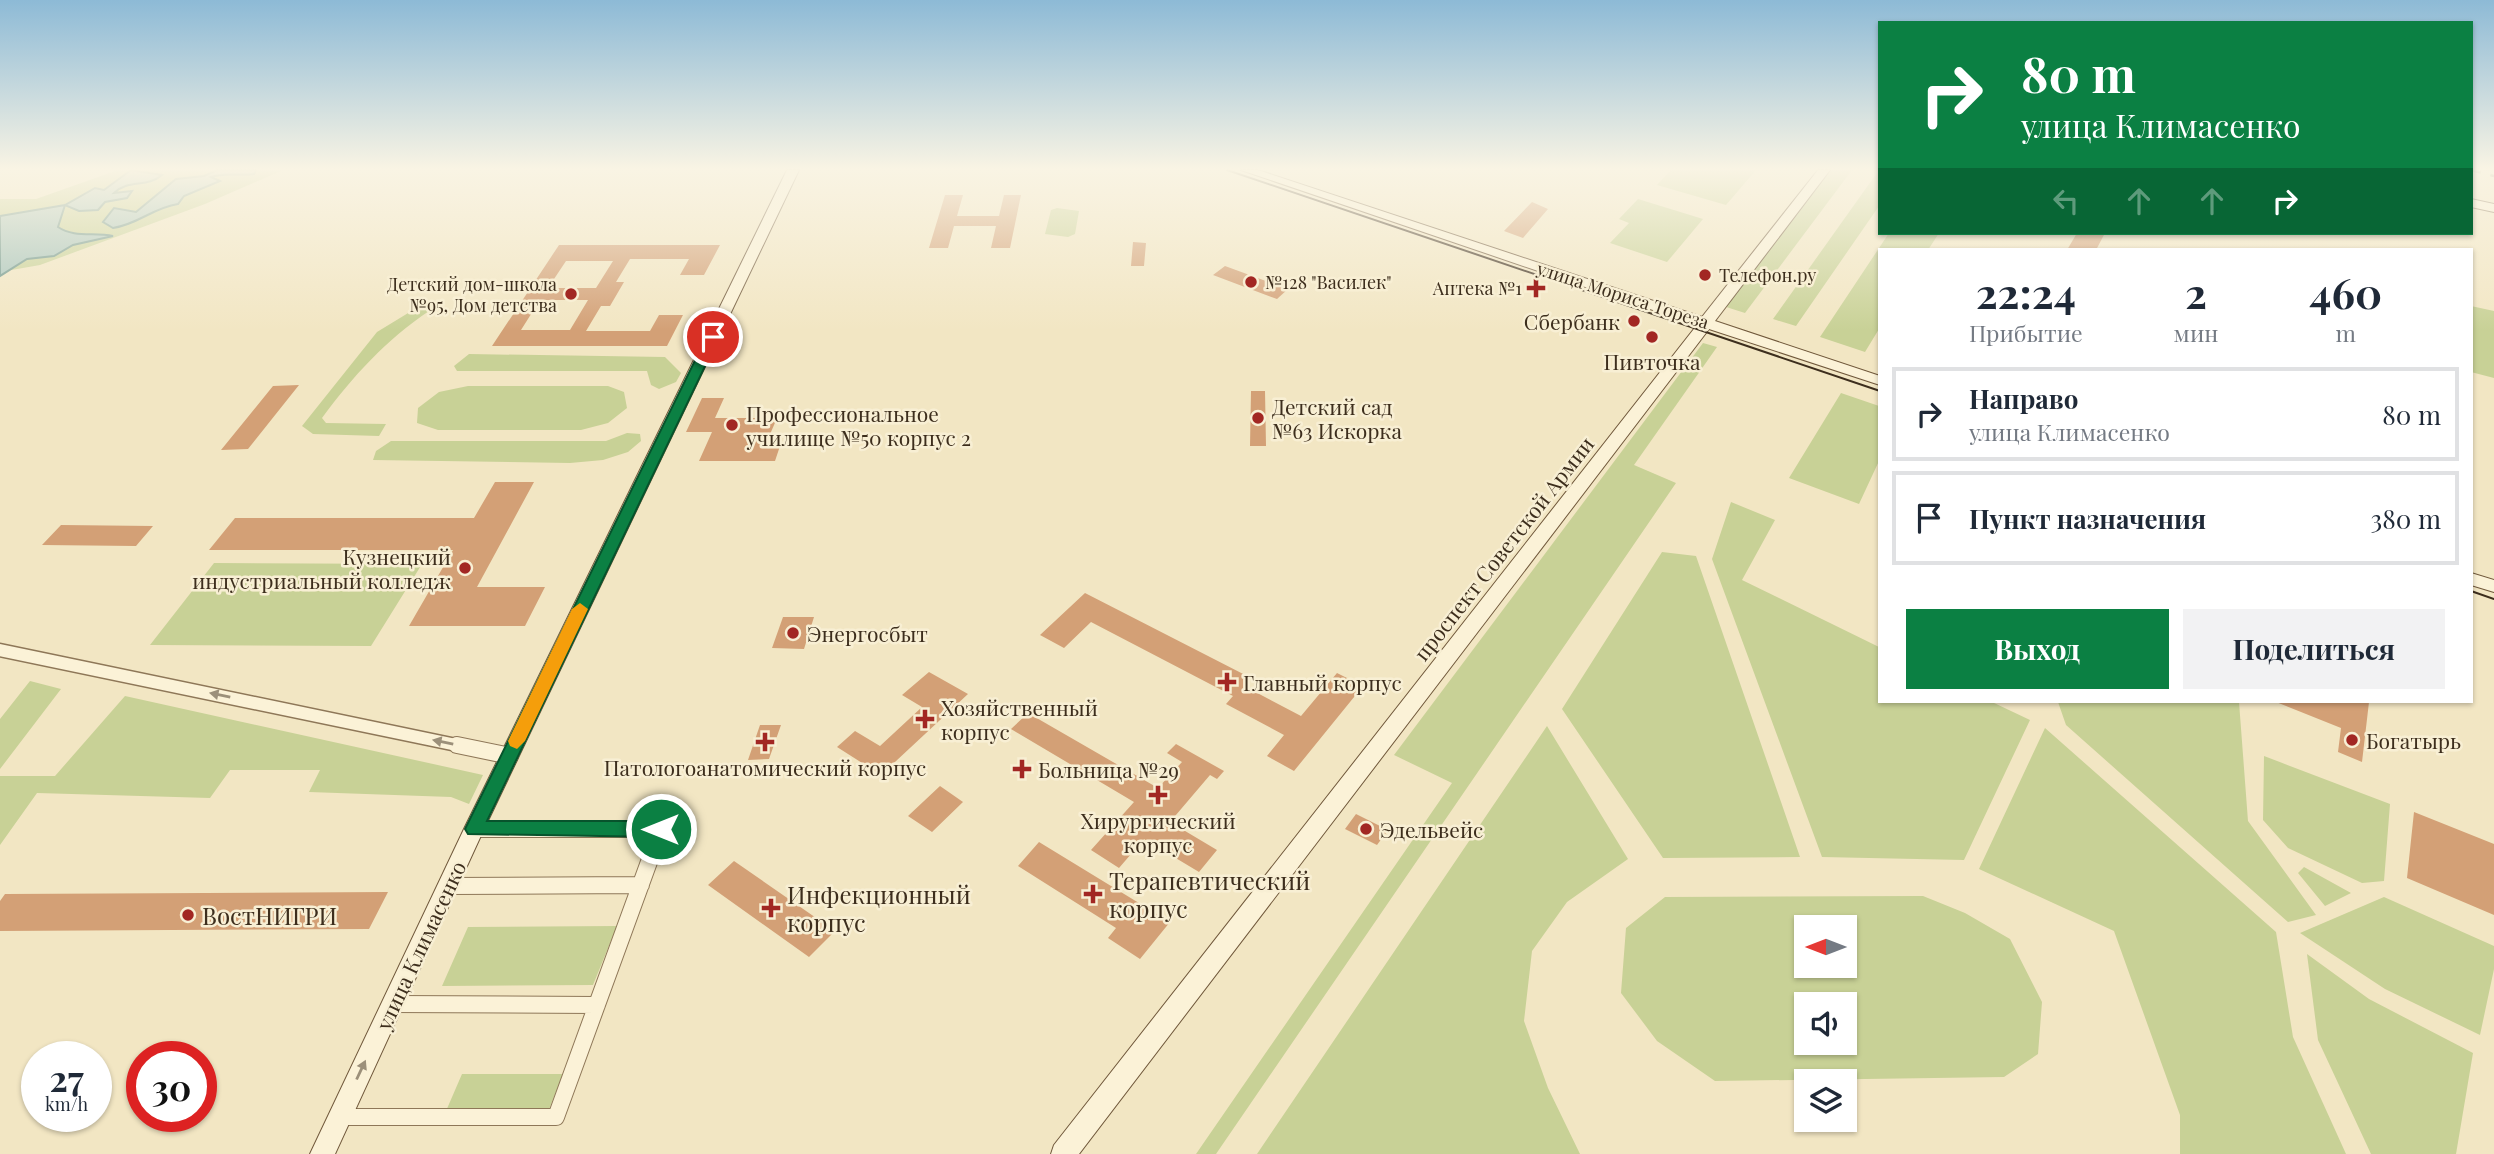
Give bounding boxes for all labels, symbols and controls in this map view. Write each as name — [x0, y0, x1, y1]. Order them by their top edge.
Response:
text: 80 m — [2021, 40, 2136, 105]
icon: right — [1906, 49, 1997, 140]
text: улица Климасенко — [2021, 103, 2300, 146]
icon: left — [2047, 182, 2085, 220]
icon: ahead — [2120, 182, 2158, 220]
icon: ahead — [2193, 182, 2231, 220]
icon: right — [2266, 182, 2304, 220]
street label: улица Мориса Тореза — [1533, 256, 1712, 334]
place label: Телефон.ру — [1719, 263, 1816, 287]
text: 22:24 — [1976, 264, 2076, 320]
text: 2 — [2185, 264, 2207, 320]
text: 460 — [2309, 264, 2382, 320]
marker: Телефон.ру — [1697, 267, 1713, 283]
place label: №128 "Василек" — [1265, 270, 1392, 294]
place label: Детский дом-школа №95, Дом детства — [387, 272, 557, 317]
marker: №128 "Василек" — [1243, 274, 1259, 290]
place label: Аптека №1 — [1432, 276, 1522, 300]
marker: Аптека №1 — [1528, 280, 1544, 296]
marker: Детский дом-школа №95, Дом детства — [563, 286, 579, 302]
pin — [683, 307, 743, 367]
place label: Сбербанк — [1524, 307, 1620, 335]
marker: Сбербанк — [1626, 313, 1642, 329]
text: Прибытие — [1969, 317, 2083, 348]
text: мин — [2174, 317, 2218, 348]
text: m — [2335, 317, 2356, 348]
icon: arrive — [694, 318, 732, 356]
marker: Пивточка — [1644, 329, 1660, 345]
place label: Пивточка — [1603, 347, 1701, 375]
text: Направо — [1969, 381, 2078, 416]
place label: Детский сад №63 Искорка — [1272, 392, 1402, 444]
icon: right — [1910, 395, 1948, 433]
text: 80 m — [2382, 397, 2441, 432]
place label: Профессиональное училище №50 корпус 2 — [745, 399, 971, 451]
marker: Детский сад №63 Искорка — [1250, 410, 1266, 426]
text: улица Климасенко — [1969, 416, 2170, 447]
marker: Профессиональное училище №50 корпус 2 — [724, 417, 740, 433]
street label: проспект Советской Армии — [1407, 430, 1599, 666]
icon: arrive — [1910, 499, 1948, 537]
text: Пункт назначения — [1969, 501, 2206, 536]
text: 380 m — [2371, 501, 2441, 536]
place label: Кузнецкий индустриальный колледж — [192, 542, 451, 594]
marker: Кузнецкий индустриальный колледж — [457, 560, 473, 576]
button: Выход — [1906, 609, 2169, 689]
button: Поделиться — [2183, 609, 2445, 689]
place label: Энергосбыт — [807, 619, 928, 647]
marker: Энергосбыт — [785, 625, 801, 641]
place label: Главный корпус — [1243, 668, 1402, 696]
marker: Главный корпус — [1217, 672, 1237, 692]
one-way arrow — [209, 689, 231, 700]
place label: Хозяйственный корпус — [941, 693, 1098, 745]
marker: Хозяйственный корпус — [915, 709, 935, 729]
place label: Богатырь — [2366, 726, 2461, 754]
marker: Патологоанатомический корпус — [755, 732, 775, 752]
marker: Богатырь — [2344, 732, 2360, 748]
one-way arrow — [432, 737, 454, 748]
place label: Патологоанатомический корпус — [604, 753, 926, 781]
place label: Больница №29 — [1038, 755, 1179, 783]
marker: Больница №29 — [1012, 759, 1032, 779]
marker: Хирургический корпус — [1148, 785, 1168, 805]
position arrow — [624, 792, 698, 866]
place label: Хирургический корпус — [1080, 806, 1236, 858]
place label: Эдельвейс — [1380, 815, 1483, 843]
marker: Эдельвейс — [1358, 821, 1374, 837]
street label: улица Климасенко — [368, 856, 471, 1035]
place label: Терапевтический корпус — [1109, 864, 1310, 924]
place label: Инфекционный корпус — [787, 878, 971, 938]
marker: Терапевтический корпус — [1083, 884, 1103, 904]
marker: Инфекционный корпус — [761, 898, 781, 918]
place label: ВостНИГРИ — [202, 899, 337, 931]
marker: ВостНИГРИ — [180, 907, 196, 923]
north arrow — [1794, 915, 1857, 978]
map controls — [1794, 915, 1857, 1132]
button: sound — [1794, 992, 1857, 1055]
speed limit sign: 30 — [126, 1041, 217, 1132]
text: 27 — [49, 1054, 84, 1101]
one-way arrow — [355, 1060, 367, 1080]
button: layers — [1794, 1069, 1857, 1132]
text: km/h — [45, 1092, 88, 1116]

